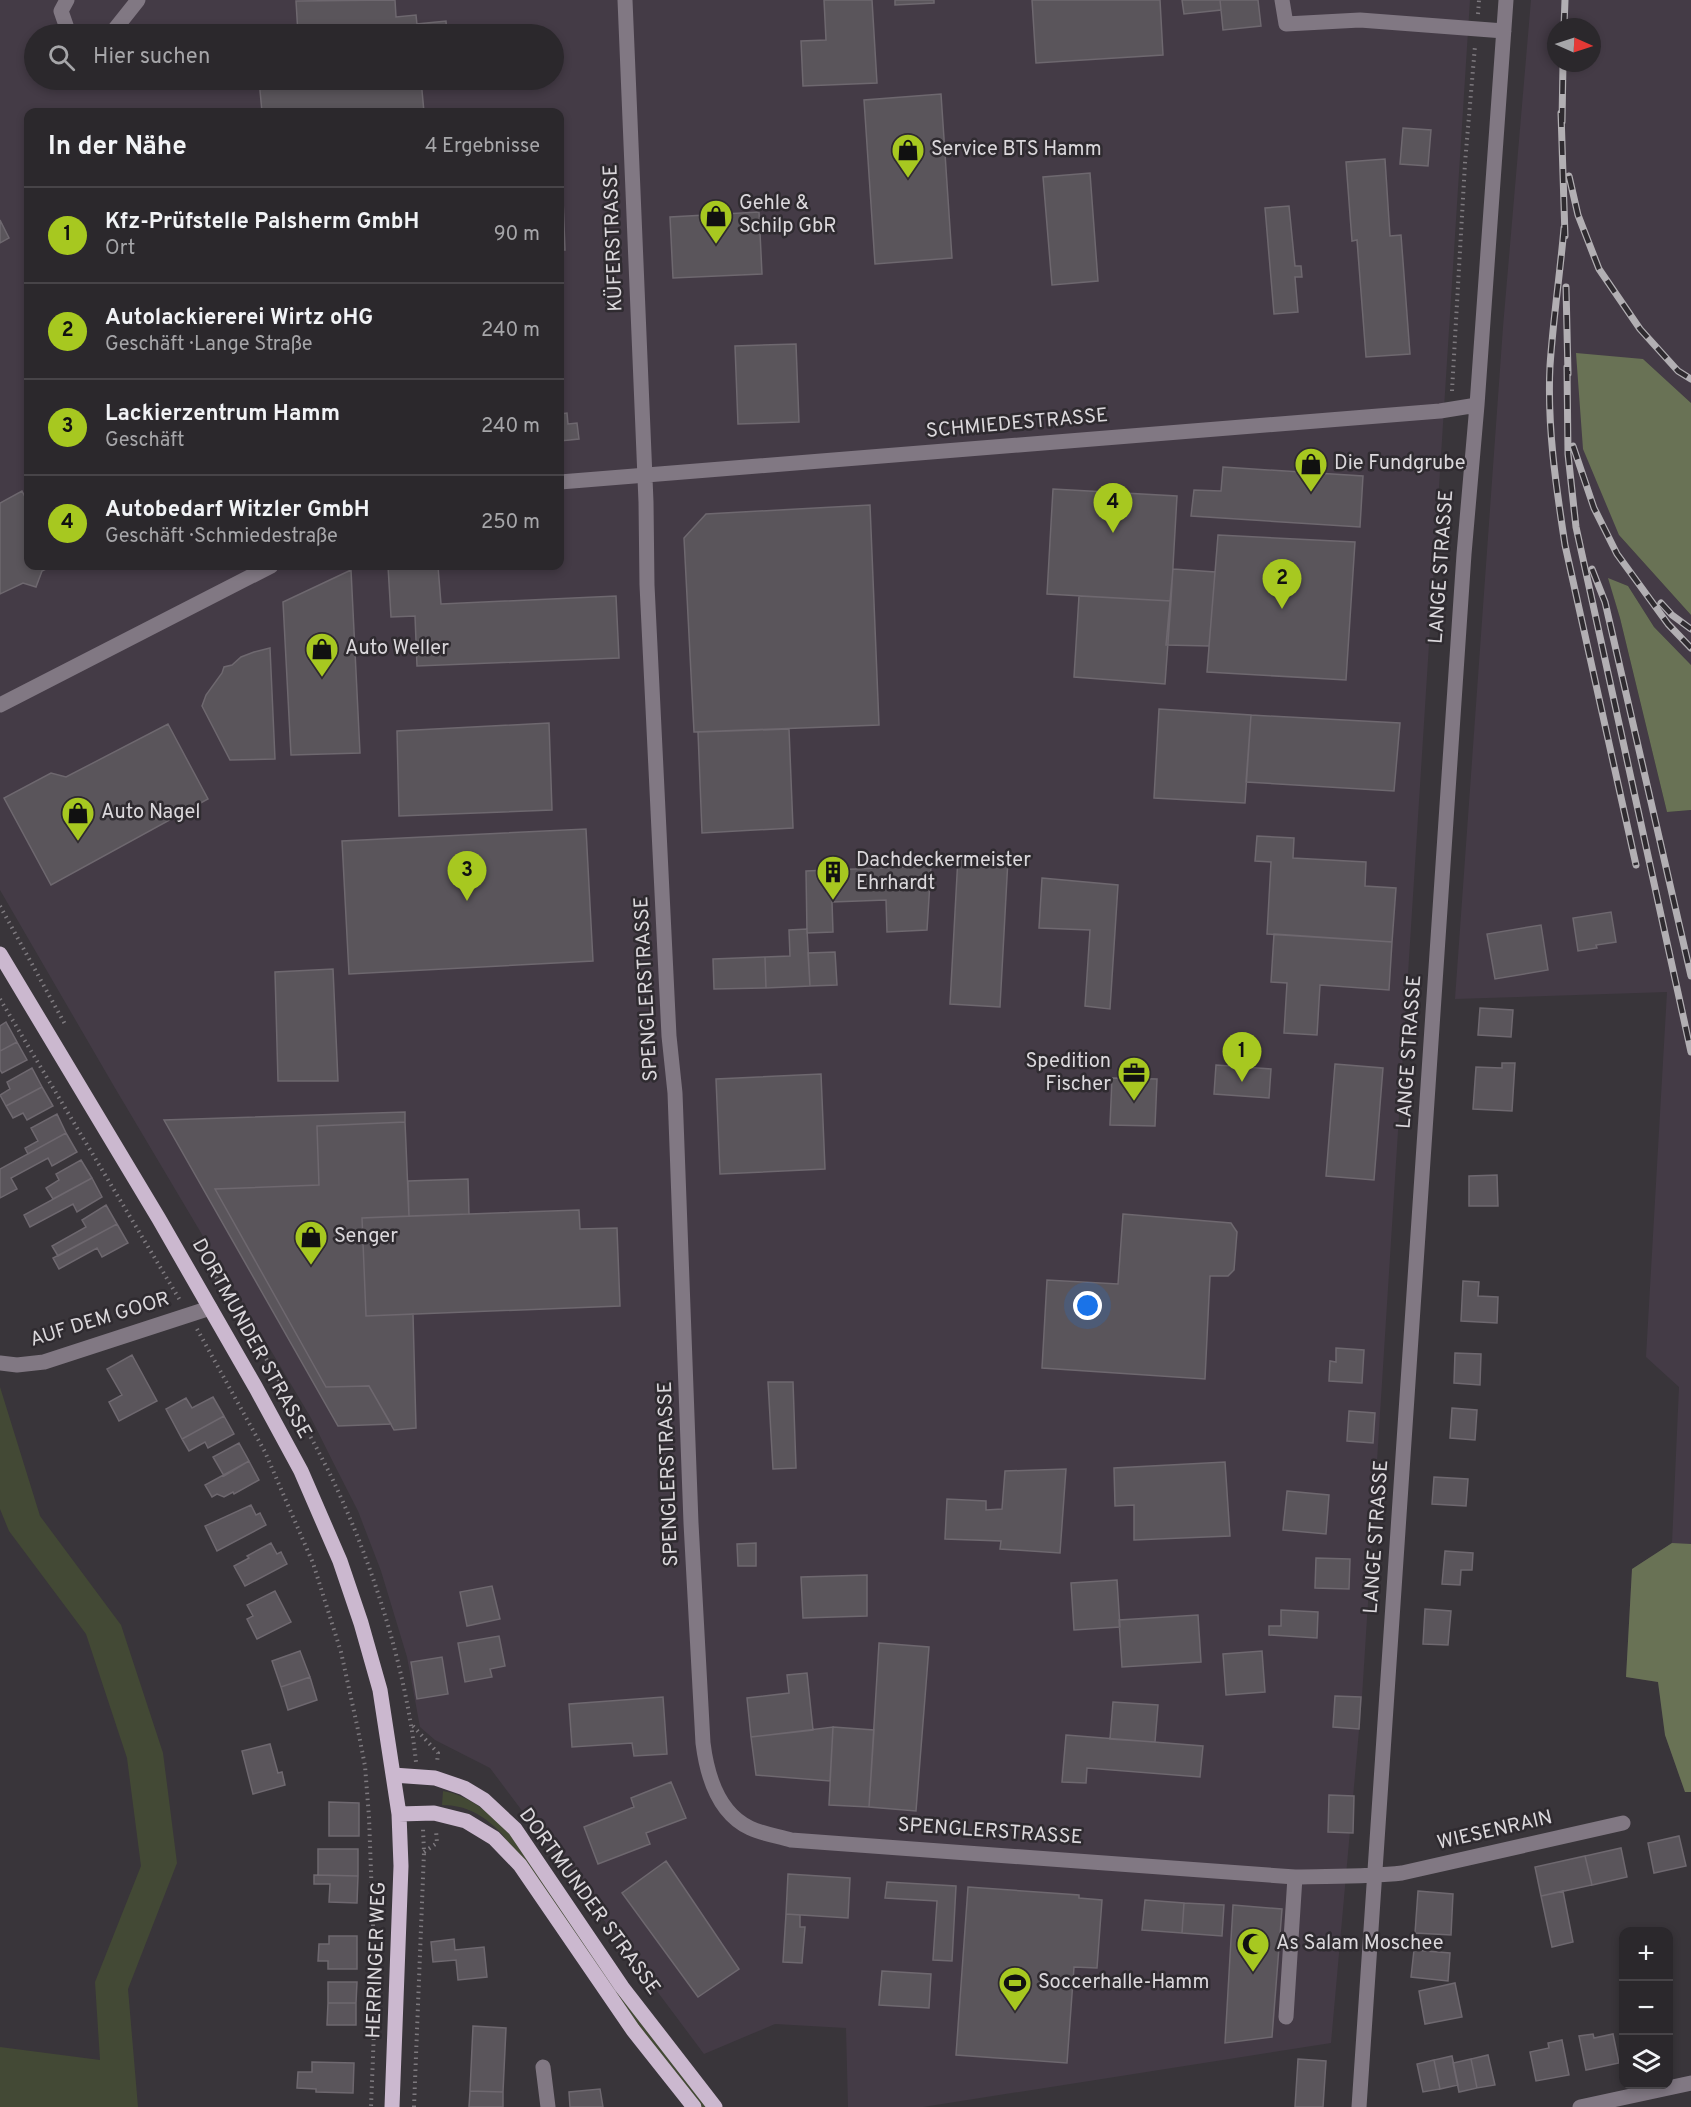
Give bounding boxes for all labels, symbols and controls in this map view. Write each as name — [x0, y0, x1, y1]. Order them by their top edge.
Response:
north arrow — [1547, 18, 1601, 72]
search box — [24, 24, 564, 90]
icon: search — [45, 41, 78, 74]
text: Hier suchen — [93, 44, 210, 71]
text: In der Nähe — [48, 131, 187, 164]
shop icon: Service BTS Hamm — [890, 132, 926, 179]
text: 4 Ergebnisse — [425, 134, 540, 160]
place label: Service BTS Hamm — [931, 137, 1102, 163]
street label: KÜFERSTRASSE — [597, 164, 630, 312]
place label: Gehle & Schilp GbR — [739, 191, 837, 240]
shop icon: Gehle & Schilp GbR — [698, 198, 734, 245]
text: Kfz-Prüfstelle Palsherm GmbH — [105, 209, 419, 236]
text: 1 — [64, 222, 72, 248]
text: 90 m — [494, 222, 540, 248]
text: Ort — [105, 236, 135, 262]
text: Autolackiererei Wirtz oHG — [105, 305, 373, 332]
text: 2 — [61, 318, 74, 344]
text: 240 m — [481, 318, 540, 344]
text: Geschäft · Lange Straße — [105, 332, 312, 358]
text: Lackierzentrum Hamm — [105, 401, 340, 428]
street label: SCHMIEDESTRASSE — [925, 403, 1109, 445]
text: 3 — [62, 414, 74, 440]
text: 240 m — [481, 414, 540, 440]
text: Geschäft — [105, 428, 185, 454]
shop icon: Die Fundgrube — [1293, 446, 1329, 493]
place label: Die Fundgrube — [1334, 451, 1465, 477]
pin: 4 — [1094, 484, 1132, 533]
street label: LANGE STRASSE — [1424, 489, 1460, 645]
text: Autobedarf Witzler GmbH — [105, 497, 370, 524]
text: 4 — [61, 510, 74, 536]
text: 250 m — [481, 510, 540, 536]
text: Geschäft · Schmiedestraße — [105, 524, 338, 550]
pin: 2 — [1262, 560, 1302, 609]
shop icon: Auto Weller — [304, 631, 340, 678]
place label: Auto Weller — [345, 636, 449, 662]
shop icon: Auto Nagel — [60, 795, 96, 842]
place label: Auto Nagel — [101, 800, 201, 826]
place label: Dachdeckermeister Ehrhardt — [856, 848, 1031, 897]
pin: 3 — [448, 852, 486, 901]
building icon: Dachdeckermeister Ehrhardt — [815, 854, 851, 901]
street label: SPENGLERSTRASSE — [629, 896, 665, 1082]
street label: LANGE STRASSE — [1392, 974, 1428, 1130]
pin: 1 — [1222, 1032, 1262, 1082]
place label: Spedition Fischer — [1025, 1049, 1111, 1098]
office icon: Spedition Fischer — [1116, 1055, 1152, 1102]
shop icon: Senger — [293, 1219, 329, 1266]
place label: Senger — [334, 1224, 398, 1250]
street label: DORTMUNDER STRASSE — [185, 1234, 317, 1444]
street label: AUF DEM GOOR — [27, 1286, 173, 1354]
your location — [1073, 1291, 1102, 1320]
street label: SPENGLERSTRASSE — [653, 1381, 685, 1567]
street label: LANGE STRASSE — [1359, 1459, 1395, 1615]
street label: DORTMUNDER STRASSE — [512, 1803, 666, 2001]
street label: WIESENRAIN — [1435, 1805, 1555, 1857]
street label: SPENGLERSTRASSE — [897, 1813, 1083, 1851]
street label: HERRINGER WEG — [361, 1881, 393, 2039]
mosque icon: As Salam Moschee — [1235, 1926, 1271, 1973]
map controls — [1619, 1927, 1673, 2089]
button: + — [1619, 1927, 1673, 1981]
place label: As Salam Moschee — [1276, 1931, 1443, 1957]
sports icon: Soccerhalle-Hamm — [997, 1965, 1033, 2012]
place label: Soccerhalle-Hamm — [1038, 1970, 1209, 1996]
button: − — [1619, 1981, 1673, 2035]
button: layers — [1619, 2035, 1673, 2089]

